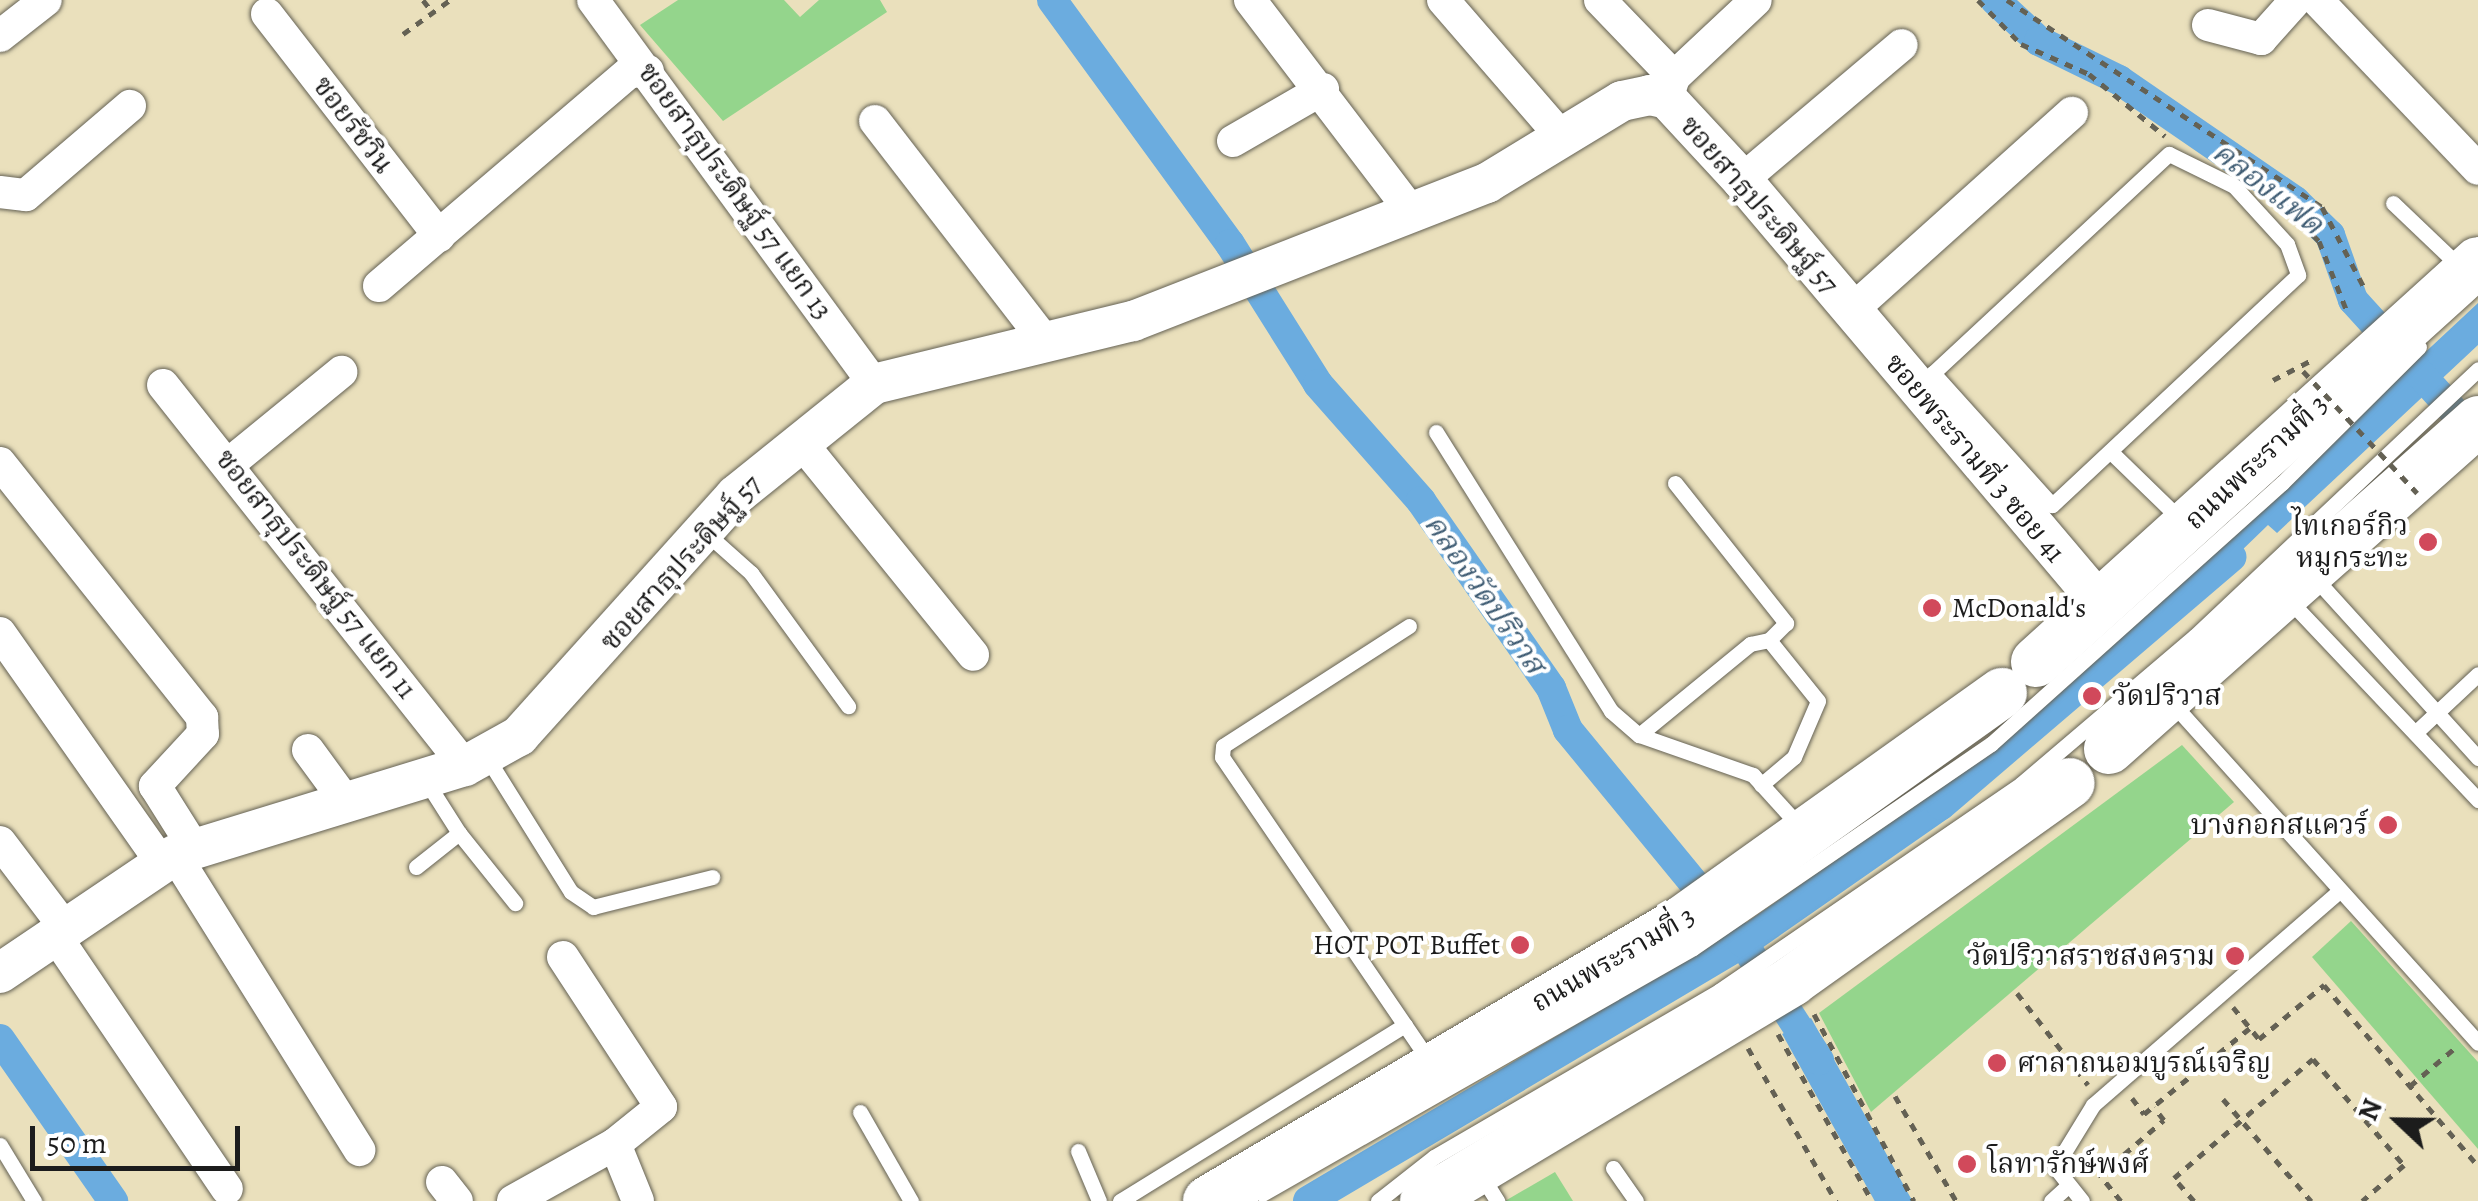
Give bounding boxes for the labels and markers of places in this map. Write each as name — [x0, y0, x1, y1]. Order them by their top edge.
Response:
place label: ไทเกอร์กิว หมูกระทะ — [2292, 509, 2408, 575]
marker: ไทเกอร์กิว หมูกระทะ — [2417, 531, 2439, 553]
place label: McDonald's — [1952, 591, 2086, 625]
marker: McDonald's — [1921, 597, 1943, 619]
place label: วัดปริวาส — [2112, 679, 2221, 713]
marker: วัดปริวาส — [2081, 685, 2103, 707]
place label: บางกอกสแควร์ — [2191, 808, 2368, 842]
marker: บางกอกสแควร์ — [2377, 814, 2399, 836]
place label: HOT POT Buffet — [1313, 928, 1500, 962]
marker: HOT POT Buffet — [1509, 934, 1531, 956]
place label: วัดปริวาสราชสงคราม — [1967, 939, 2215, 973]
marker: วัดปริวาสราชสงคราม — [2224, 945, 2246, 967]
place label: ศาลาถนอมบูรณ์เจริญ — [2017, 1046, 2271, 1080]
marker: ศาลาถนอมบูรณ์เจริญ — [1986, 1052, 2008, 1074]
place label: โลทารักษ์พงศ์ — [1987, 1147, 2149, 1181]
marker: โลทารักษ์พงศ์ — [1956, 1153, 1978, 1175]

